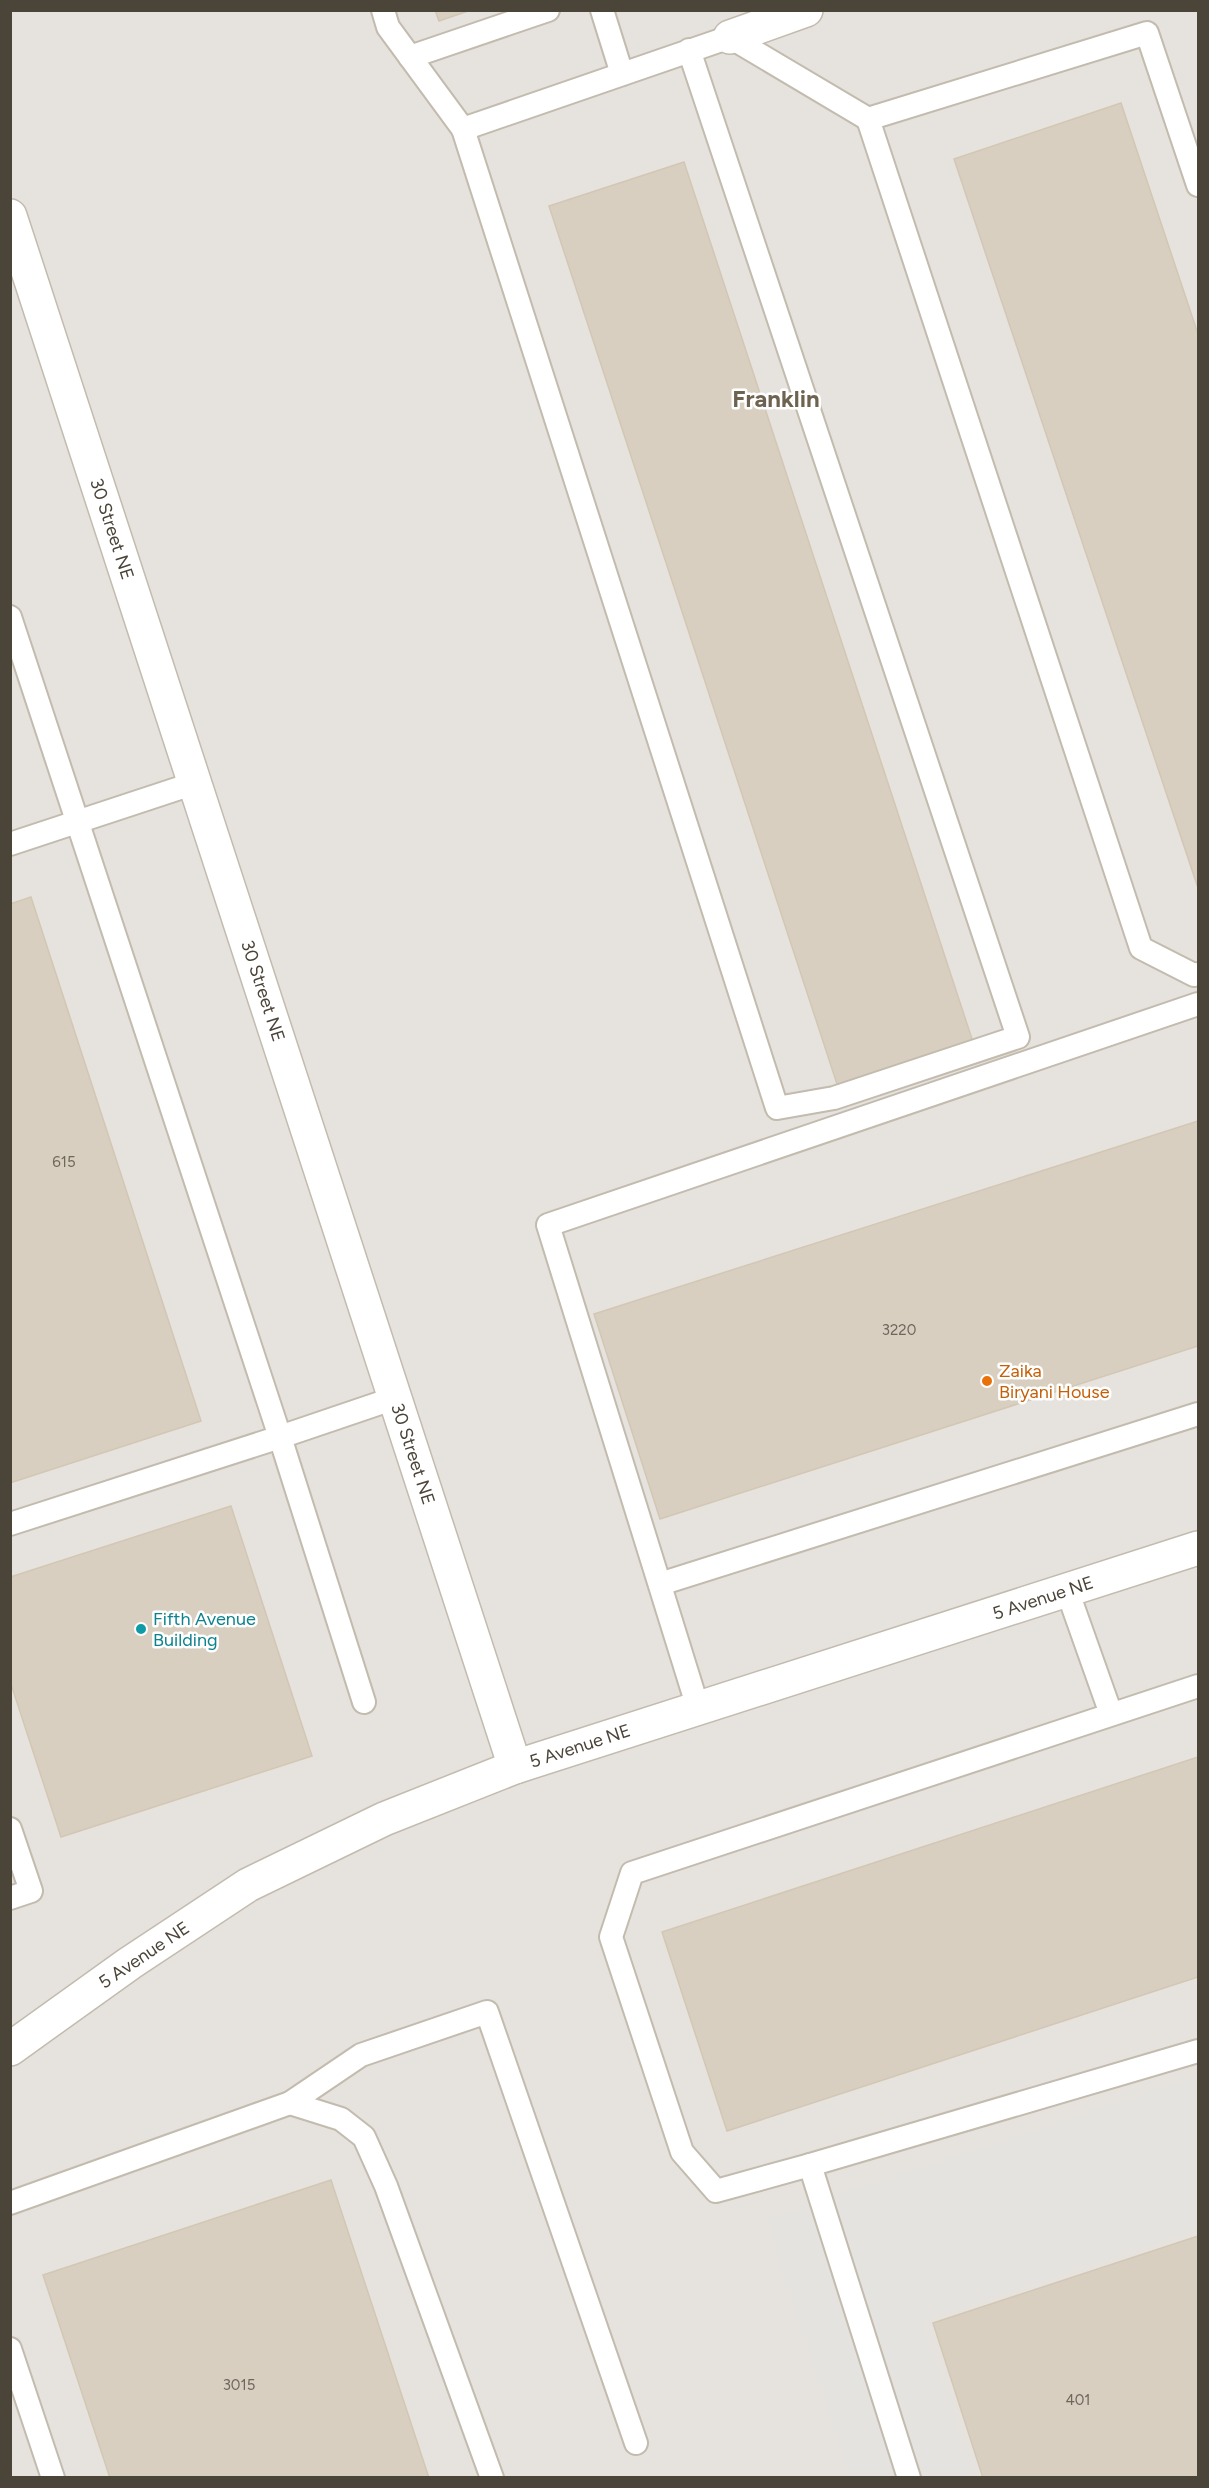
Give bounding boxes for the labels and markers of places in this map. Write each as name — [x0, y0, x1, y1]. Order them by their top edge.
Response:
place label: Zaika Biryani House — [999, 1360, 1110, 1403]
marker: Zaika Biryani House — [980, 1374, 994, 1388]
place label: Fifth Avenue Building — [153, 1608, 256, 1651]
marker: Fifth Avenue Building — [134, 1622, 148, 1636]

